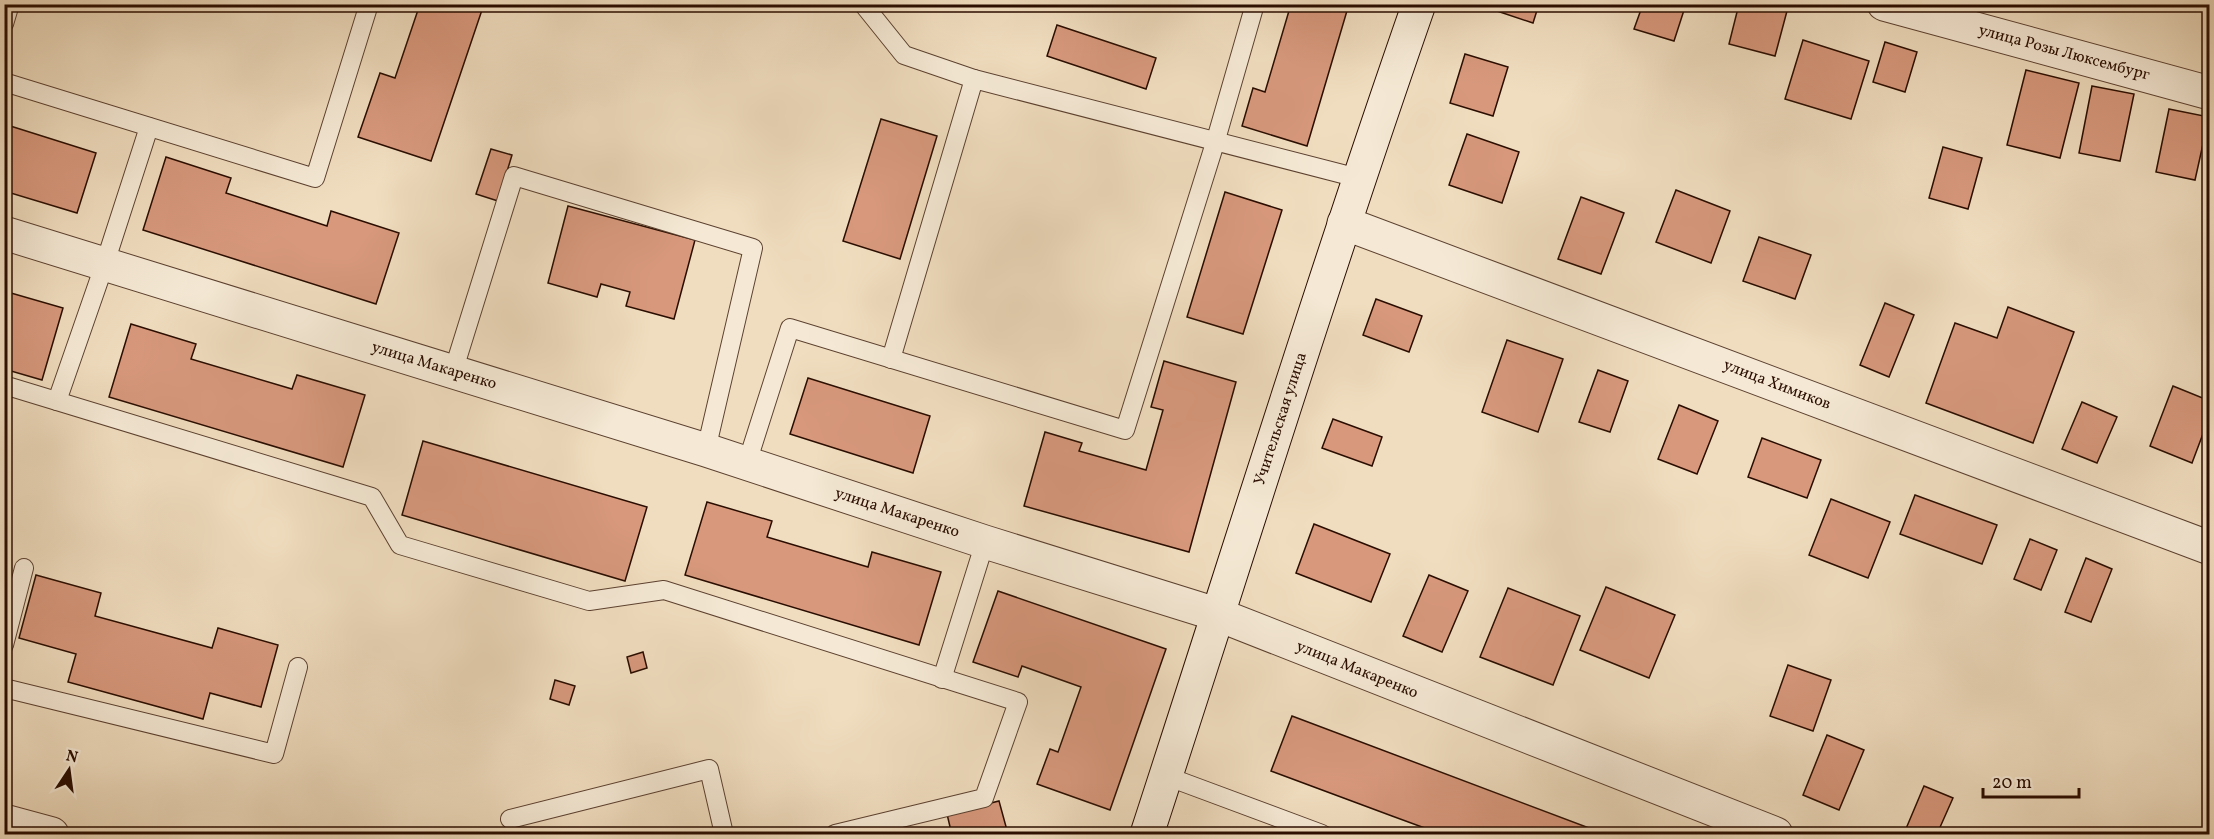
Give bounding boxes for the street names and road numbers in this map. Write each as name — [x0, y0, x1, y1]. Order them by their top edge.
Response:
street label: улица Розы Люксембург — [1976, 20, 2152, 86]
street label: улица Макаренко — [369, 336, 499, 396]
street label: Учительская улица — [1249, 349, 1313, 489]
street label: улица Химиков — [1720, 354, 1834, 416]
street label: улица Макаренко — [832, 482, 962, 544]
street label: улица Макаренко — [1293, 635, 1421, 705]

